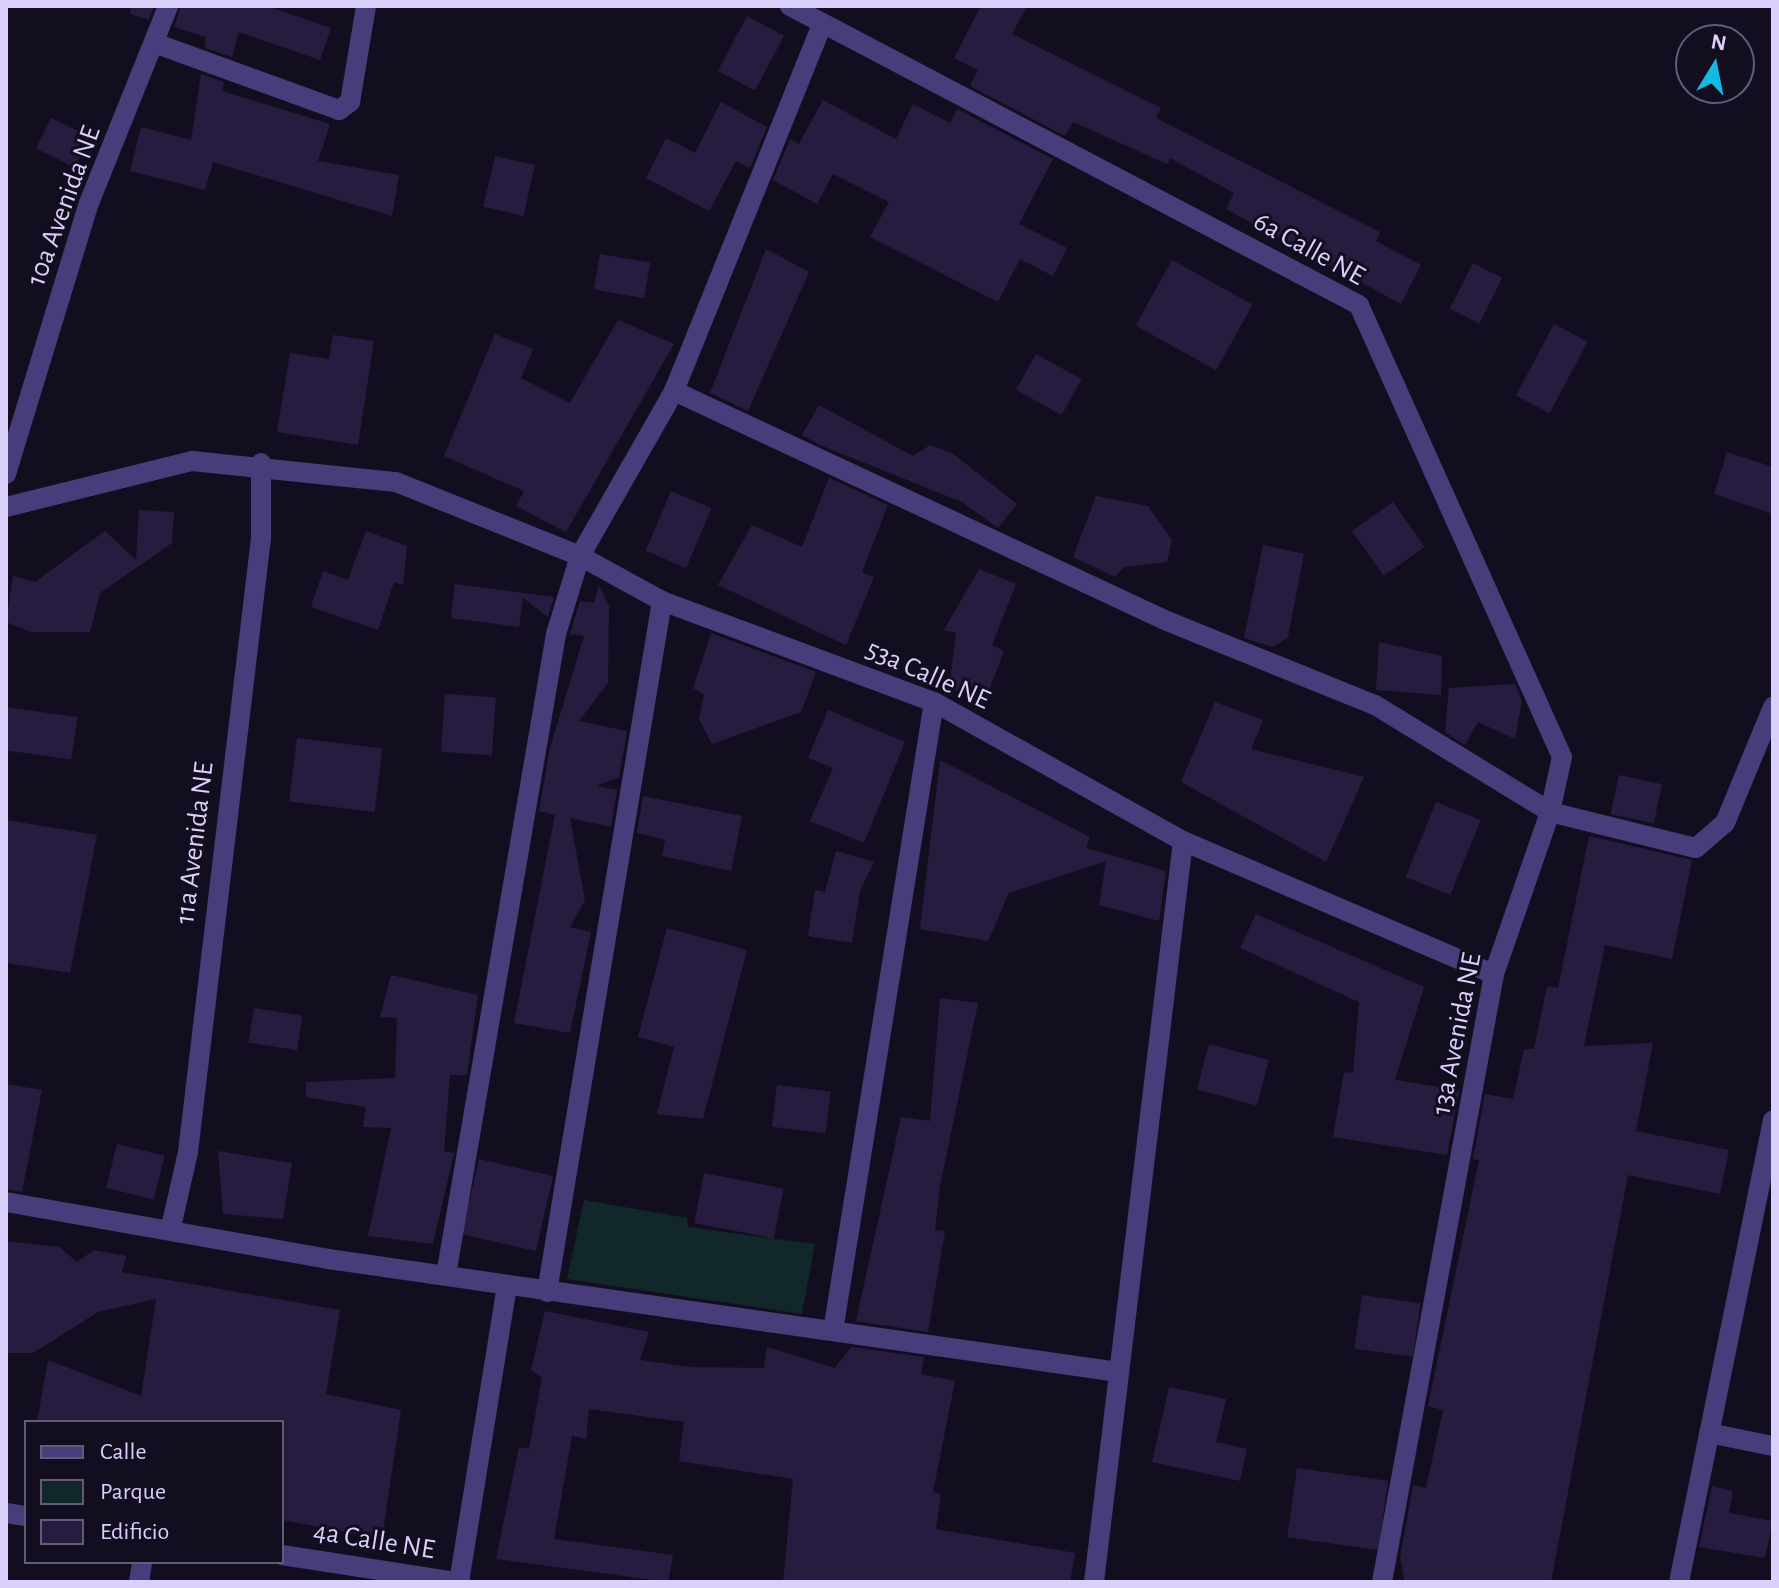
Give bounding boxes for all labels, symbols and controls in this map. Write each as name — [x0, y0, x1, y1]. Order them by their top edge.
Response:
north arrow — [1675, 24, 1755, 104]
text: N — [1709, 30, 1728, 54]
street label: 10a Avenida NE — [20, 121, 108, 291]
street label: 6a Calle NE — [1247, 205, 1371, 293]
street label: 53a Calle NE — [861, 633, 995, 717]
street label: 11a Avenida NE — [168, 760, 222, 926]
street label: 13a Avenida NE — [1425, 950, 1489, 1118]
legend — [24, 1420, 284, 1564]
text: Calle — [100, 1440, 147, 1464]
text: Parque — [100, 1480, 166, 1504]
street label: 4a Calle NE — [311, 1515, 437, 1567]
text: Edificio — [100, 1520, 169, 1544]

